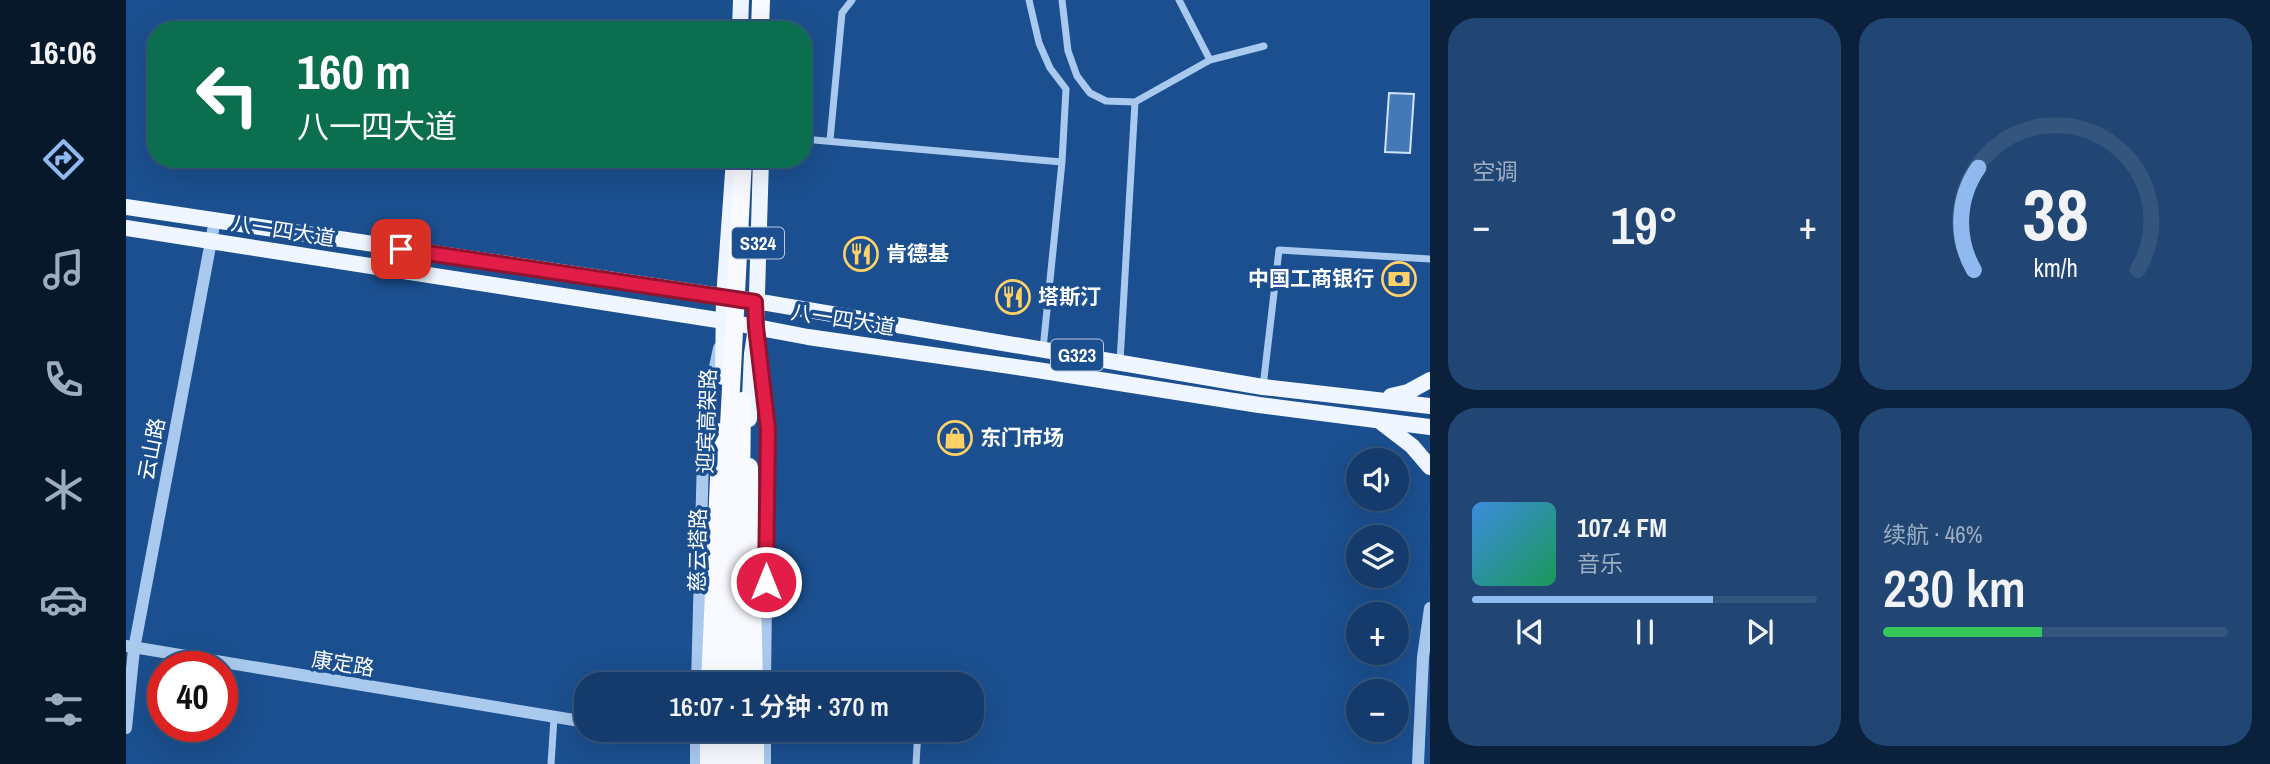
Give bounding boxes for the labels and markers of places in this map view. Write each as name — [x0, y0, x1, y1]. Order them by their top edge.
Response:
pin — [371, 219, 431, 279]
restaurant icon: 肯德基 — [842, 235, 880, 273]
place label: 肯德基 — [886, 239, 949, 268]
bank icon: 中国工商银行 — [1380, 260, 1418, 298]
place label: 中国工商银行 — [1248, 264, 1374, 293]
restaurant icon: 塔斯汀 — [994, 278, 1032, 316]
place label: 塔斯汀 — [1038, 282, 1101, 311]
shop icon: 东门市场 — [936, 419, 974, 457]
place label: 东门市场 — [980, 423, 1064, 452]

